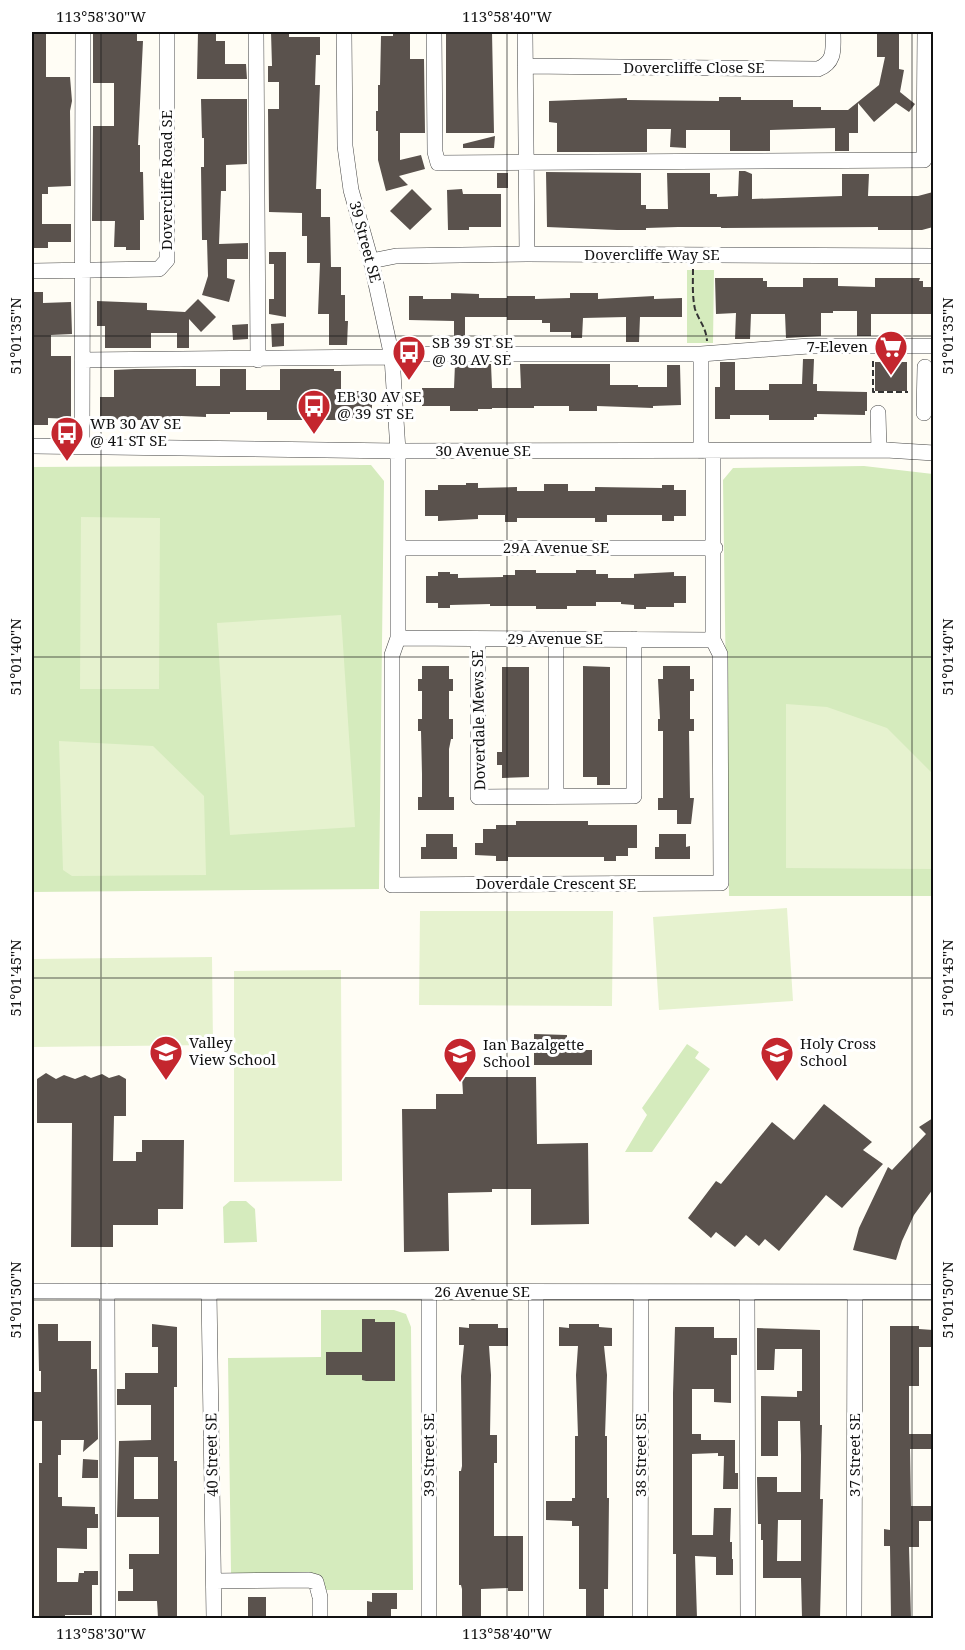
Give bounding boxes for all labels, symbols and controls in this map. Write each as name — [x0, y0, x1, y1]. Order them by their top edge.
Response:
text: 113°58'30"W — [56, 6, 146, 26]
text: 113°58'40"W — [462, 6, 552, 26]
street label: Dovercliffe Close SE — [623, 57, 765, 77]
street label: Dovercliffe Road SE — [156, 110, 176, 250]
street label: 39 Street SE — [345, 199, 386, 285]
street label: Dovercliffe Way SE — [584, 244, 720, 264]
text: 51°01'35"N — [5, 297, 25, 375]
text: 51°01'35"N — [937, 297, 957, 375]
supermarket icon: 7-Eleven — [873, 329, 909, 376]
place label: SB 39 ST SE @ 30 AV SE — [432, 332, 513, 369]
bus stop icon: SB 39 ST SE @ 30 AV SE — [391, 334, 427, 381]
place label: 7-Eleven — [807, 336, 868, 356]
place label: EB 30 AV SE @ 39 ST SE — [337, 386, 422, 423]
bus stop icon: EB 30 AV SE @ 39 ST SE — [296, 388, 332, 435]
place label: WB 30 AV SE @ 41 ST SE — [90, 413, 181, 450]
bus stop icon: WB 30 AV SE @ 41 ST SE — [49, 415, 85, 462]
street label: 30 Avenue SE — [435, 440, 531, 460]
street label: 29A Avenue SE — [503, 537, 609, 557]
text: 51°01'40"N — [5, 618, 25, 696]
text: 51°01'40"N — [937, 618, 957, 696]
street label: 29 Avenue SE — [507, 628, 603, 648]
street label: Doverdale Mews SE — [467, 649, 489, 791]
street label: Doverdale Crescent SE — [476, 873, 636, 893]
text: 51°01'45"N — [5, 939, 25, 1017]
text: 51°01'45"N — [937, 939, 957, 1017]
place label: Valley View School — [189, 1032, 276, 1069]
place label: Holy Cross School — [800, 1033, 876, 1070]
school or university icon: Valley View School — [148, 1034, 184, 1081]
place label: Ian Bazalgette School — [483, 1034, 584, 1071]
school or university icon: Holy Cross School — [759, 1035, 795, 1082]
school or university icon: Ian Bazalgette School — [442, 1036, 478, 1083]
text: 51°01'50"N — [5, 1261, 25, 1339]
text: 51°01'50"N — [937, 1261, 957, 1339]
street label: 26 Avenue SE — [434, 1281, 530, 1301]
street label: 40 Street SE — [200, 1413, 222, 1497]
street label: 39 Street SE — [418, 1413, 438, 1497]
street label: 38 Street SE — [630, 1413, 650, 1497]
street label: 37 Street SE — [844, 1413, 864, 1497]
text: 113°58'30"W — [56, 1623, 146, 1643]
text: 113°58'40"W — [462, 1623, 552, 1643]

